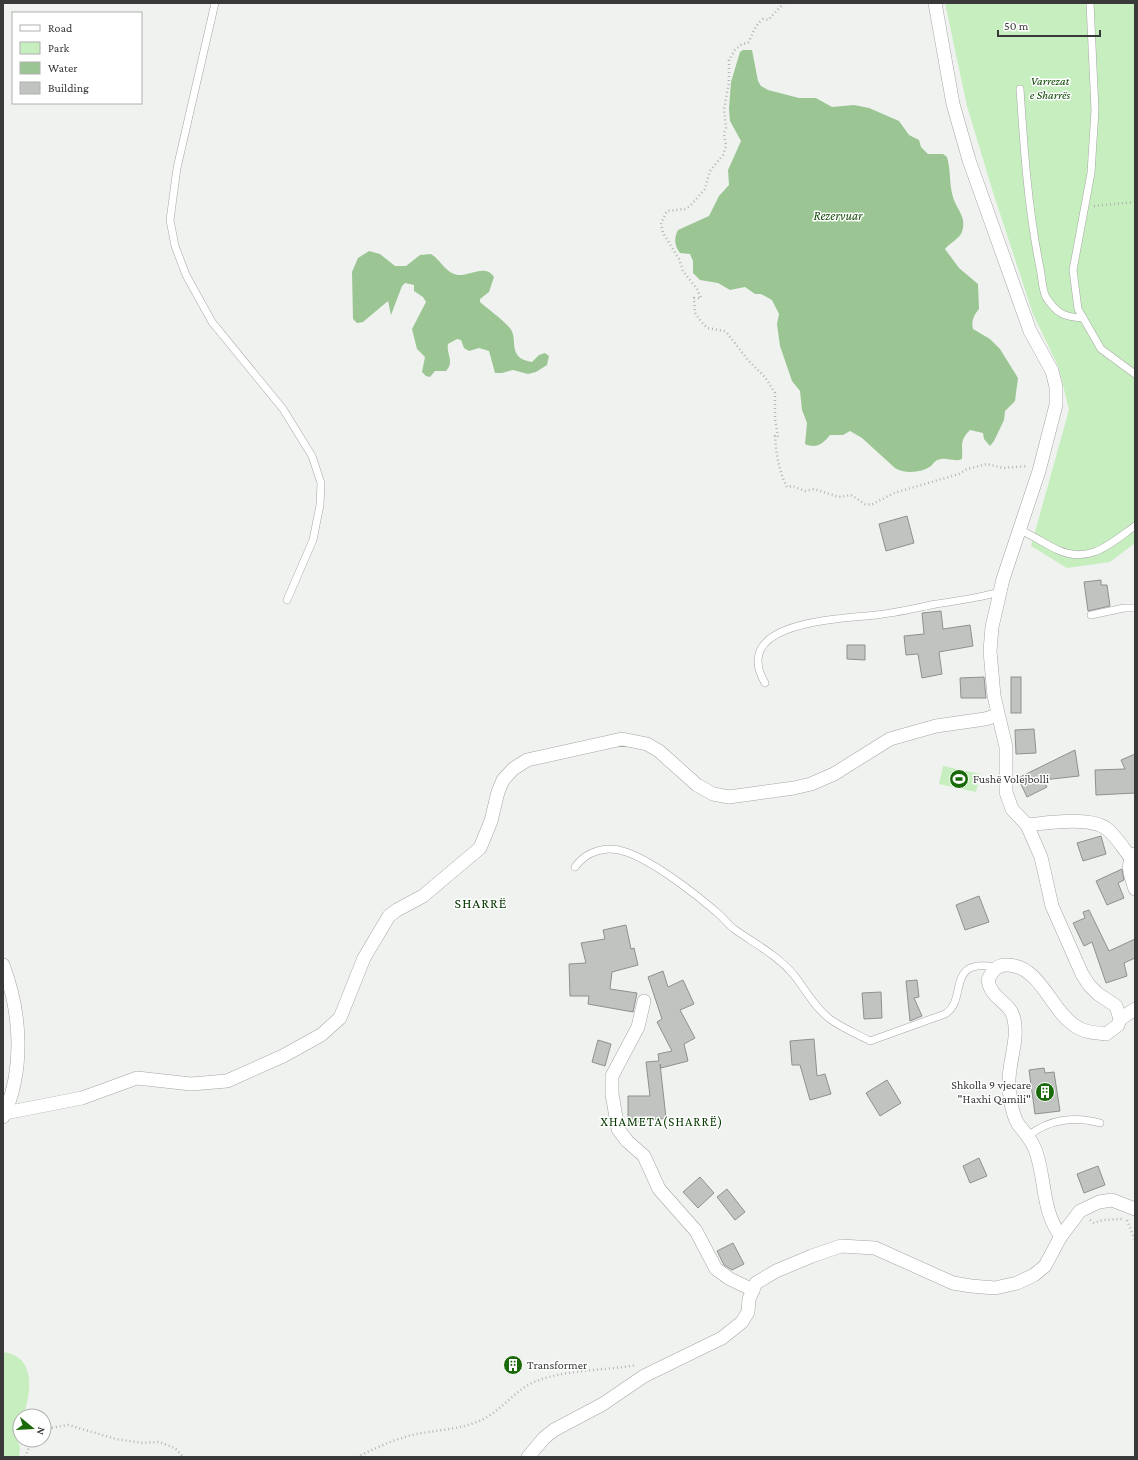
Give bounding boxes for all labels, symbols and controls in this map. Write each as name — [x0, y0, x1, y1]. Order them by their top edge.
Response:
legend — [12, 12, 142, 104]
scale bar — [998, 12, 1100, 38]
text: 50 m — [1004, 19, 1029, 33]
text: Road — [48, 21, 73, 35]
text: Park — [48, 41, 70, 55]
text: Water — [48, 61, 78, 75]
park label: Varrezat e Sharrës — [1030, 74, 1070, 102]
text: Building — [48, 81, 89, 95]
water label: Rezervuar — [813, 208, 863, 223]
sports icon: Fushë Volejbolli — [948, 768, 970, 790]
place label: Fushë Volejbolli — [973, 772, 1049, 786]
district label: SHARRË — [455, 895, 507, 911]
place label: Shkolla 9 vjecare "Haxhi Qamili" — [951, 1078, 1031, 1106]
building icon: Shkolla 9 vjecare "Haxhi Qamili" — [1034, 1081, 1056, 1103]
district label: XHAMETA(SHARRË) — [601, 1114, 723, 1130]
building icon: Transformer — [502, 1354, 524, 1376]
place label: Transformer — [527, 1358, 588, 1372]
north arrow — [12, 1408, 52, 1448]
text: N — [34, 1426, 48, 1437]

